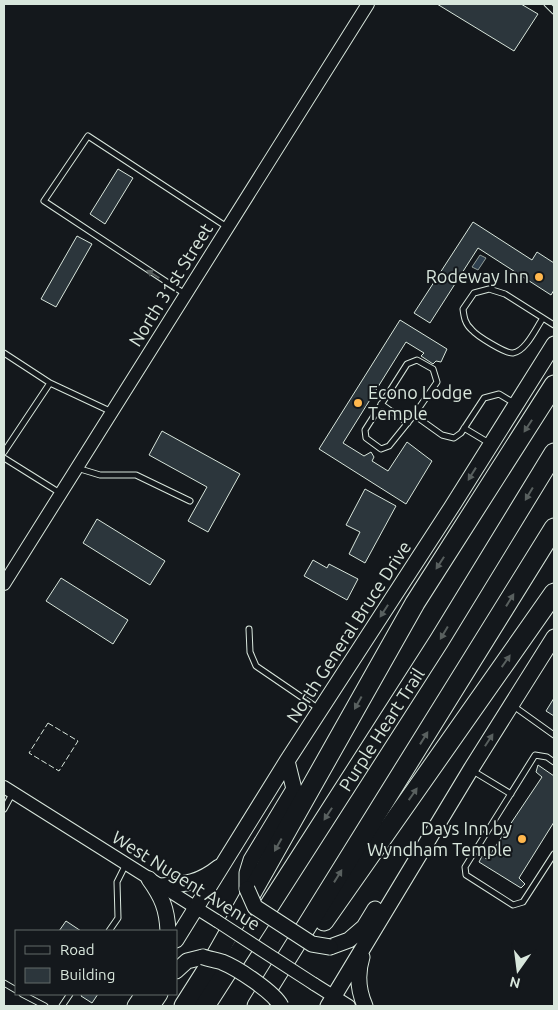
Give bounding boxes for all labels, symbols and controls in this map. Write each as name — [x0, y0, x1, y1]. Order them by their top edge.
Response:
street label: North 31st Street — [124, 219, 216, 350]
place label: Rodeway Inn — [426, 266, 529, 286]
one-way arrow — [147, 270, 160, 279]
marker: Rodeway Inn — [533, 271, 545, 283]
place label: Econo Lodge Temple — [368, 382, 472, 423]
marker: Econo Lodge Temple — [352, 397, 364, 409]
one-way arrow — [523, 420, 533, 433]
one-way arrow — [468, 468, 477, 481]
one-way arrow — [524, 488, 533, 501]
street label: North General Bruce Drive — [282, 537, 414, 726]
one-way arrow — [435, 557, 445, 570]
one-way arrow — [505, 593, 514, 606]
one-way arrow — [379, 604, 389, 618]
one-way arrow — [440, 627, 449, 640]
one-way arrow — [501, 655, 511, 668]
street label: Purple Heart Trail — [335, 664, 428, 794]
one-way arrow — [354, 696, 362, 711]
one-way arrow — [419, 731, 429, 744]
one-way arrow — [484, 733, 494, 747]
one-way arrow — [408, 788, 418, 801]
one-way arrow — [323, 807, 333, 821]
place label: Days Inn by Wyndham Temple — [367, 818, 512, 859]
street label: West Nugent Avenue — [109, 826, 264, 934]
marker: Days Inn by Wyndham Temple — [516, 833, 528, 845]
one-way arrow — [274, 838, 283, 852]
one-way arrow — [334, 869, 343, 882]
legend — [15, 930, 178, 995]
text: Road — [60, 941, 95, 958]
north arrow — [493, 945, 543, 995]
text: Building — [60, 966, 115, 983]
text: N — [508, 974, 522, 992]

